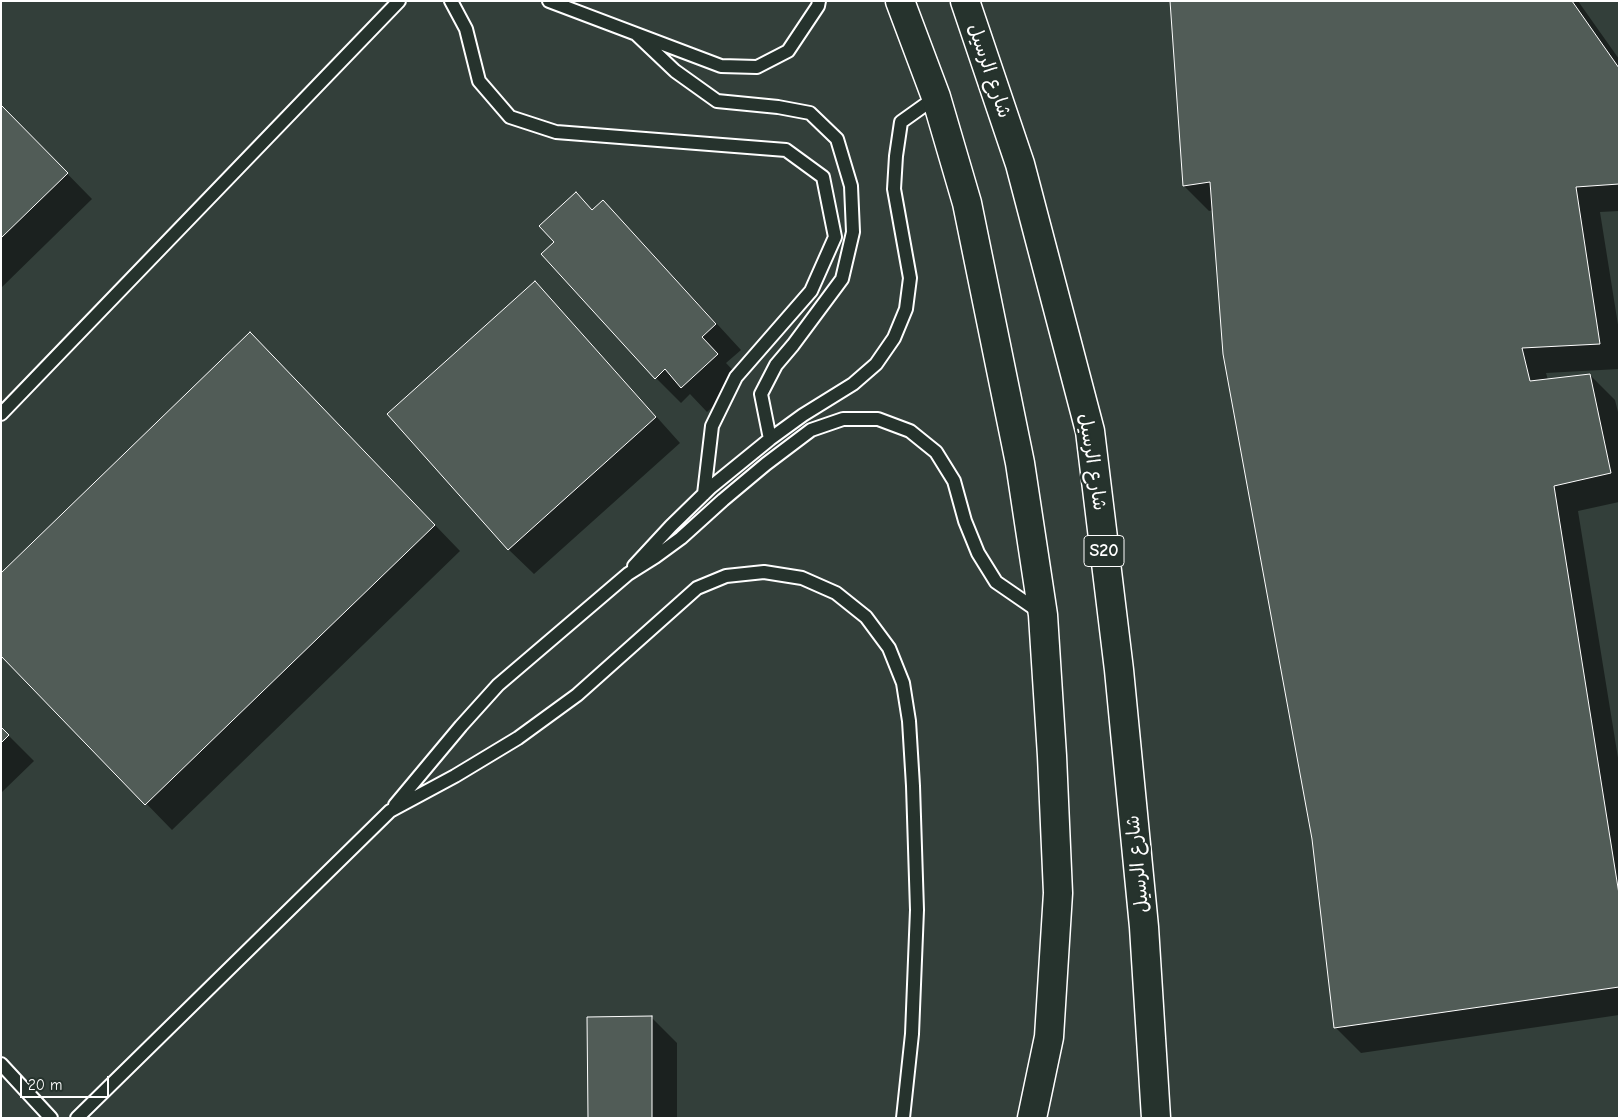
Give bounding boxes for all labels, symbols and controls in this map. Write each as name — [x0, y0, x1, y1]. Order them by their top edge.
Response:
street label: شارع الرسيل — [962, 21, 1016, 121]
street label: شارع الرسيل — [1073, 412, 1111, 512]
road number: S20 — [1084, 536, 1124, 566]
street label: شارع الرسيل — [1122, 814, 1154, 914]
scale bar — [22, 1066, 111, 1098]
text: 20 m — [28, 1076, 62, 1094]

